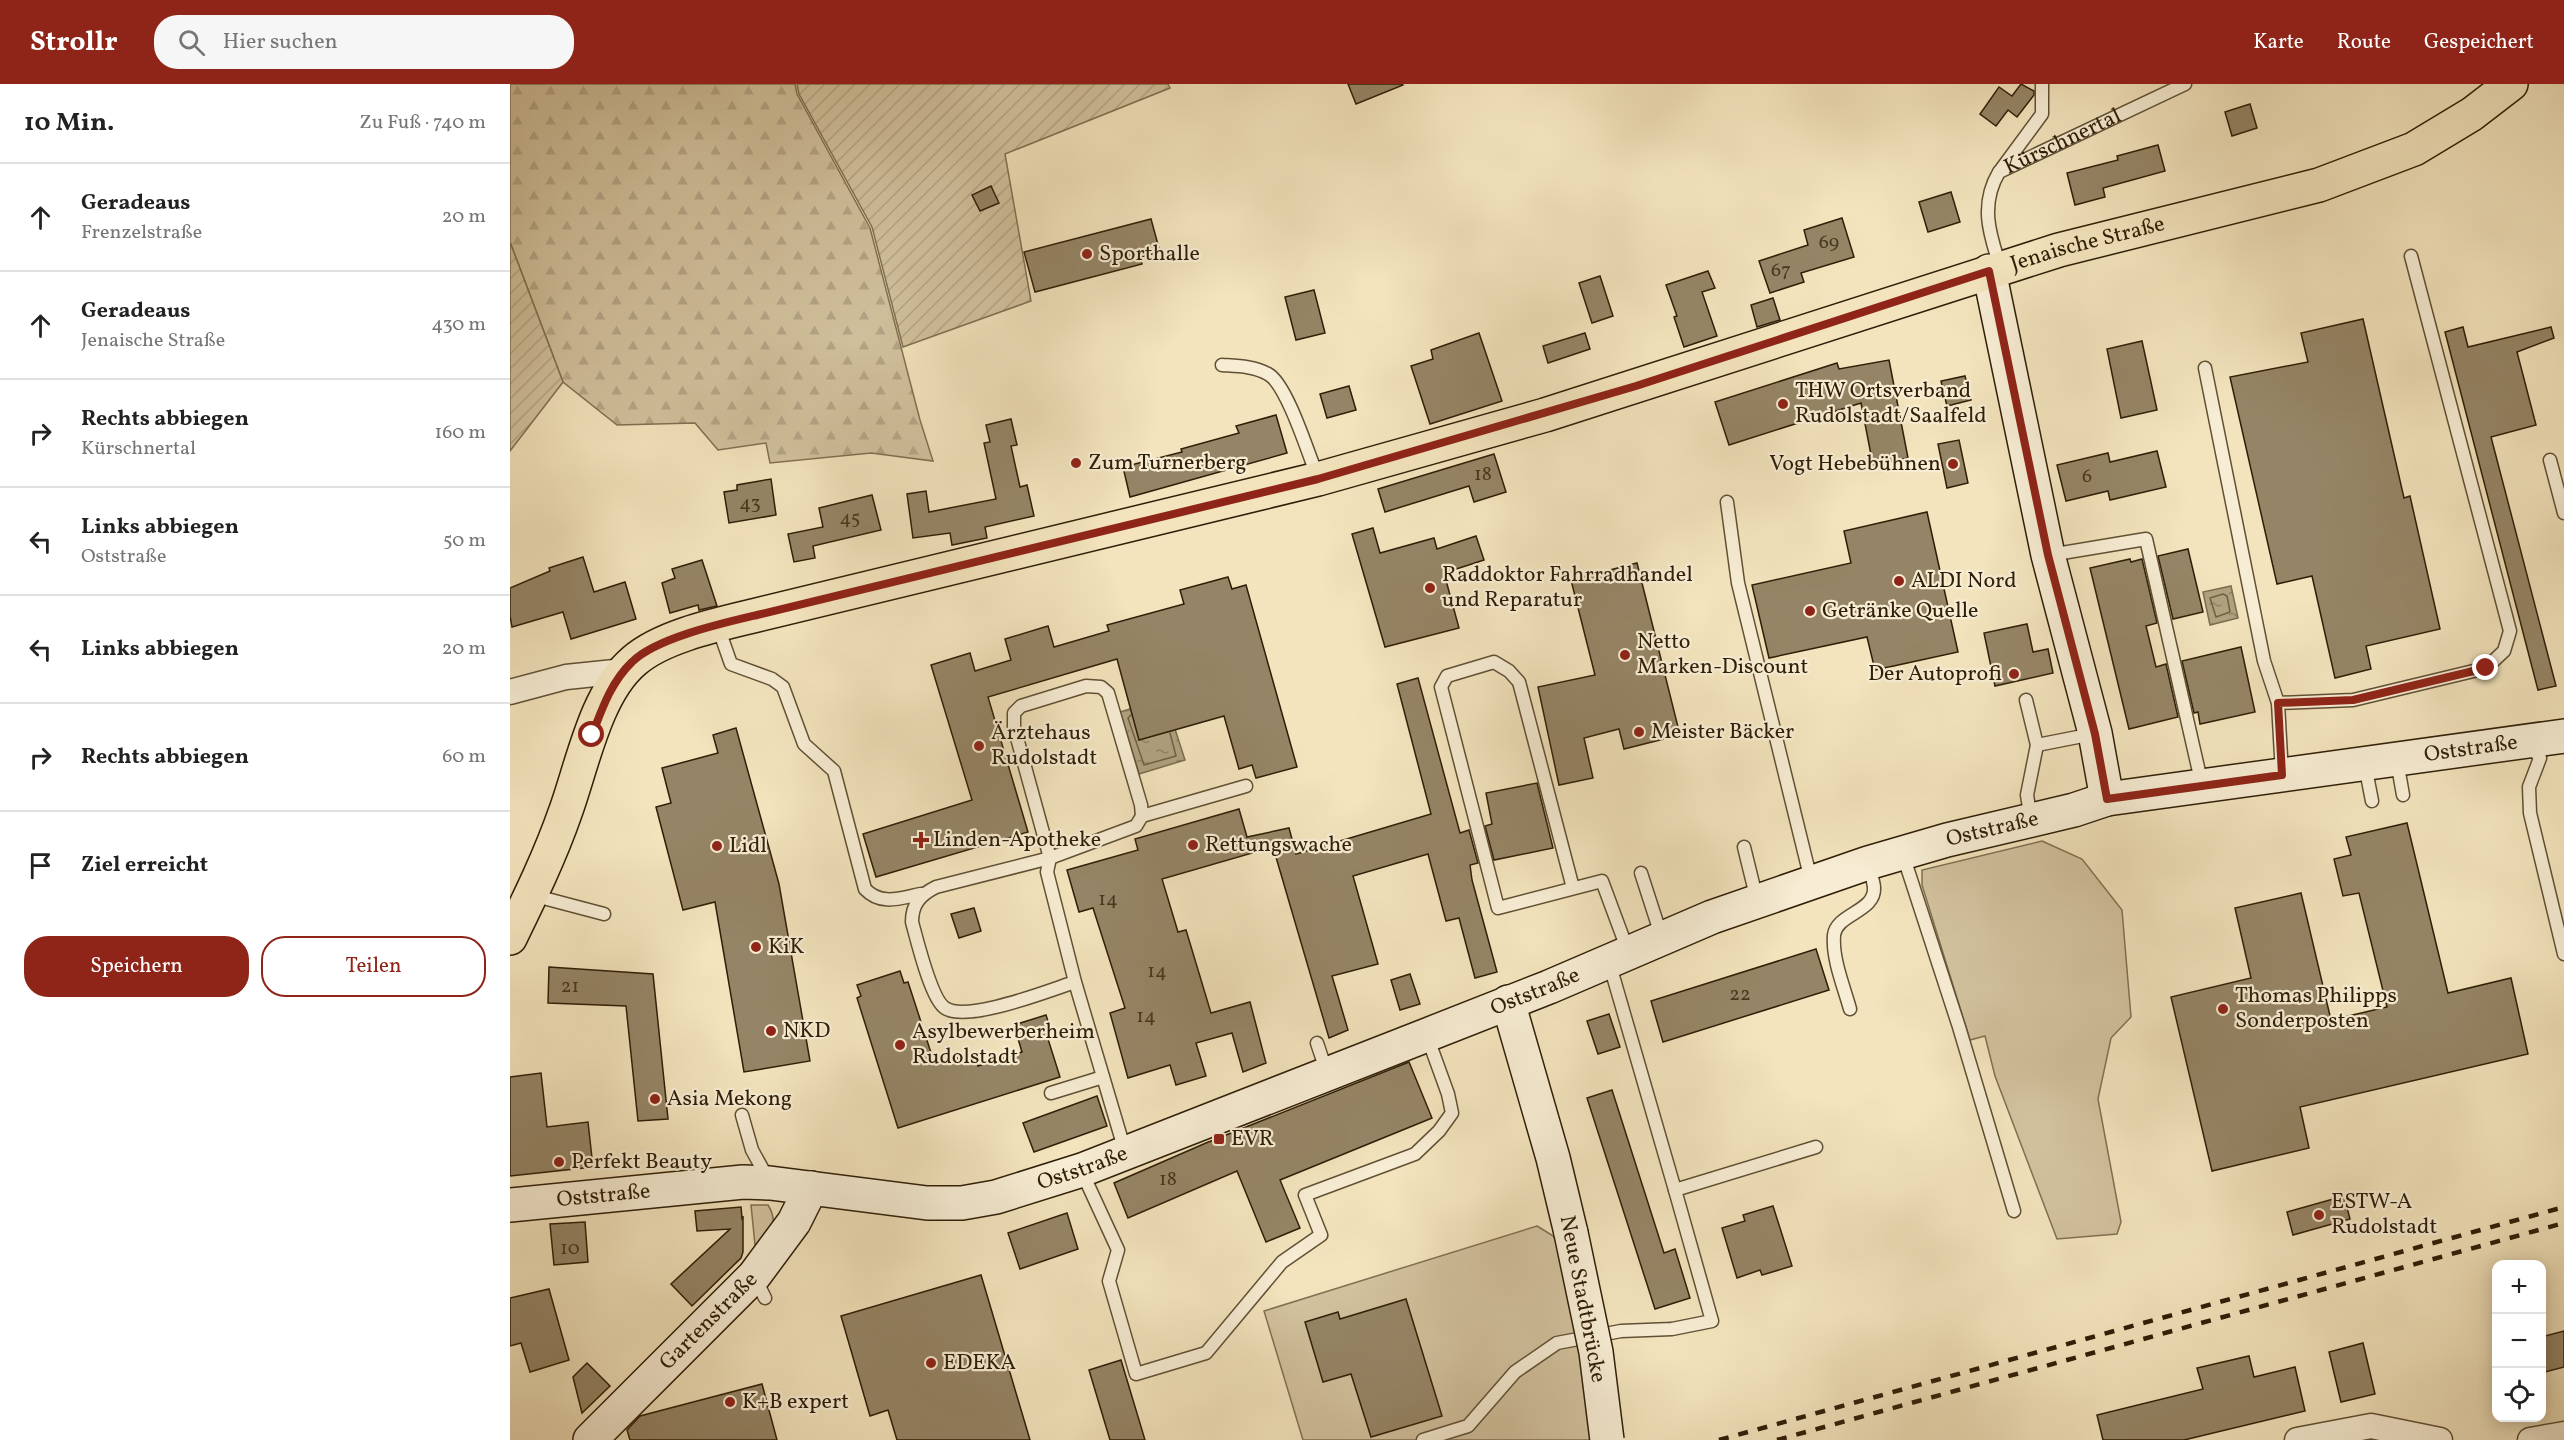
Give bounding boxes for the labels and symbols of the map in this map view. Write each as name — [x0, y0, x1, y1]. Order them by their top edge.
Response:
street label: Kürschnertal — [1999, 101, 2126, 183]
street label: Jenaische Straße — [2006, 209, 2168, 280]
house number: 69 — [1819, 229, 1839, 257]
place label: Sporthalle — [1099, 239, 1200, 270]
marker: Sporthalle — [1080, 247, 1094, 261]
house number: 67 — [1771, 257, 1791, 285]
place label: THW Ortsverband Rudolstadt/Saalfeld — [1795, 376, 1987, 432]
marker: THW Ortsverband Rudolstadt/Saalfeld — [1776, 397, 1790, 411]
place label: Zum Turnerberg — [1088, 448, 1247, 479]
place label: Vogt Hebebühnen — [1769, 449, 1941, 480]
marker: Zum Turnerberg — [1069, 456, 1083, 470]
marker: Vogt Hebebühnen — [1946, 457, 1960, 471]
house number: 18 — [1474, 461, 1492, 489]
house number: 6 — [2082, 463, 2092, 491]
house number: 43 — [739, 490, 761, 518]
house number: 45 — [840, 505, 860, 533]
place label: Raddoktor Fahrradhandel und Reparatur — [1442, 560, 1693, 616]
place label: ALDI Nord — [1911, 566, 2017, 597]
marker: ALDI Nord — [1892, 574, 1906, 588]
marker: Raddoktor Fahrradhandel und Reparatur — [1423, 581, 1437, 595]
place label: Getränke Quelle — [1822, 596, 1979, 627]
marker: Getränke Quelle — [1803, 604, 1817, 618]
place label: Netto Marken-Discount — [1637, 627, 1809, 683]
marker: Netto Marken-Discount — [1618, 648, 1632, 662]
route end — [2472, 654, 2498, 680]
place label: Der Autoprofi — [1868, 659, 2002, 690]
marker: Der Autoprofi — [2007, 667, 2021, 681]
place label: Meister Bäcker — [1651, 717, 1794, 748]
place label: Ärztehaus Rudolstadt — [991, 718, 1097, 774]
route start — [578, 721, 604, 747]
marker: Meister Bäcker — [1632, 725, 1646, 739]
street label: Oststraße — [2422, 727, 2520, 771]
marker: Ärztehaus Rudolstadt — [972, 739, 986, 753]
street label: Oststraße — [1943, 803, 2042, 855]
place label: Linden-Apotheke — [933, 825, 1101, 856]
place label: Rettungswache — [1205, 830, 1352, 861]
place label: Lidl — [729, 831, 767, 862]
marker: Linden-Apotheke — [914, 833, 928, 847]
marker: Rettungswache — [1186, 838, 1200, 852]
marker: Lidl — [710, 839, 724, 853]
house number: 14 — [1098, 886, 1118, 914]
place label: KiK — [768, 932, 805, 963]
marker: KiK — [749, 940, 763, 954]
house number: 14 — [1147, 958, 1167, 986]
street label: Oststraße — [1486, 960, 1585, 1024]
house number: 21 — [561, 973, 579, 1001]
house number: 22 — [1729, 981, 1751, 1009]
place label: Thomas Philipps Sonderposten — [2235, 981, 2397, 1037]
marker: Thomas Philipps Sonderposten — [2216, 1002, 2230, 1016]
house number: 14 — [1136, 1003, 1156, 1031]
place label: NKD — [783, 1016, 830, 1047]
place label: Asylbewerberheim Rudolstadt — [912, 1017, 1095, 1073]
marker: NKD — [764, 1024, 778, 1038]
marker: Asylbewerberheim Rudolstadt — [893, 1038, 907, 1052]
place label: Asia Mekong — [667, 1084, 792, 1115]
marker: Asia Mekong — [648, 1092, 662, 1106]
place label: EVR — [1231, 1124, 1274, 1155]
marker: EVR — [1212, 1132, 1226, 1146]
street label: Oststraße — [1033, 1138, 1132, 1199]
place label: Perfekt Beauty — [571, 1147, 712, 1178]
marker: Perfekt Beauty — [552, 1155, 566, 1169]
house number: 18 — [1159, 1166, 1177, 1194]
street label: Oststraße — [555, 1176, 652, 1216]
place label: ESTW-A Rudolstadt — [2331, 1187, 2437, 1243]
marker: ESTW-A Rudolstadt — [2312, 1208, 2326, 1222]
street label: Neue Stadtbrücke — [1551, 1213, 1613, 1385]
house number: 10 — [560, 1235, 580, 1263]
street label: Gartenstraße — [652, 1265, 765, 1378]
place label: EDEKA — [943, 1348, 1016, 1379]
marker: EDEKA — [924, 1356, 938, 1370]
place label: K+B expert — [742, 1387, 849, 1418]
marker: K+B expert — [723, 1395, 737, 1409]

